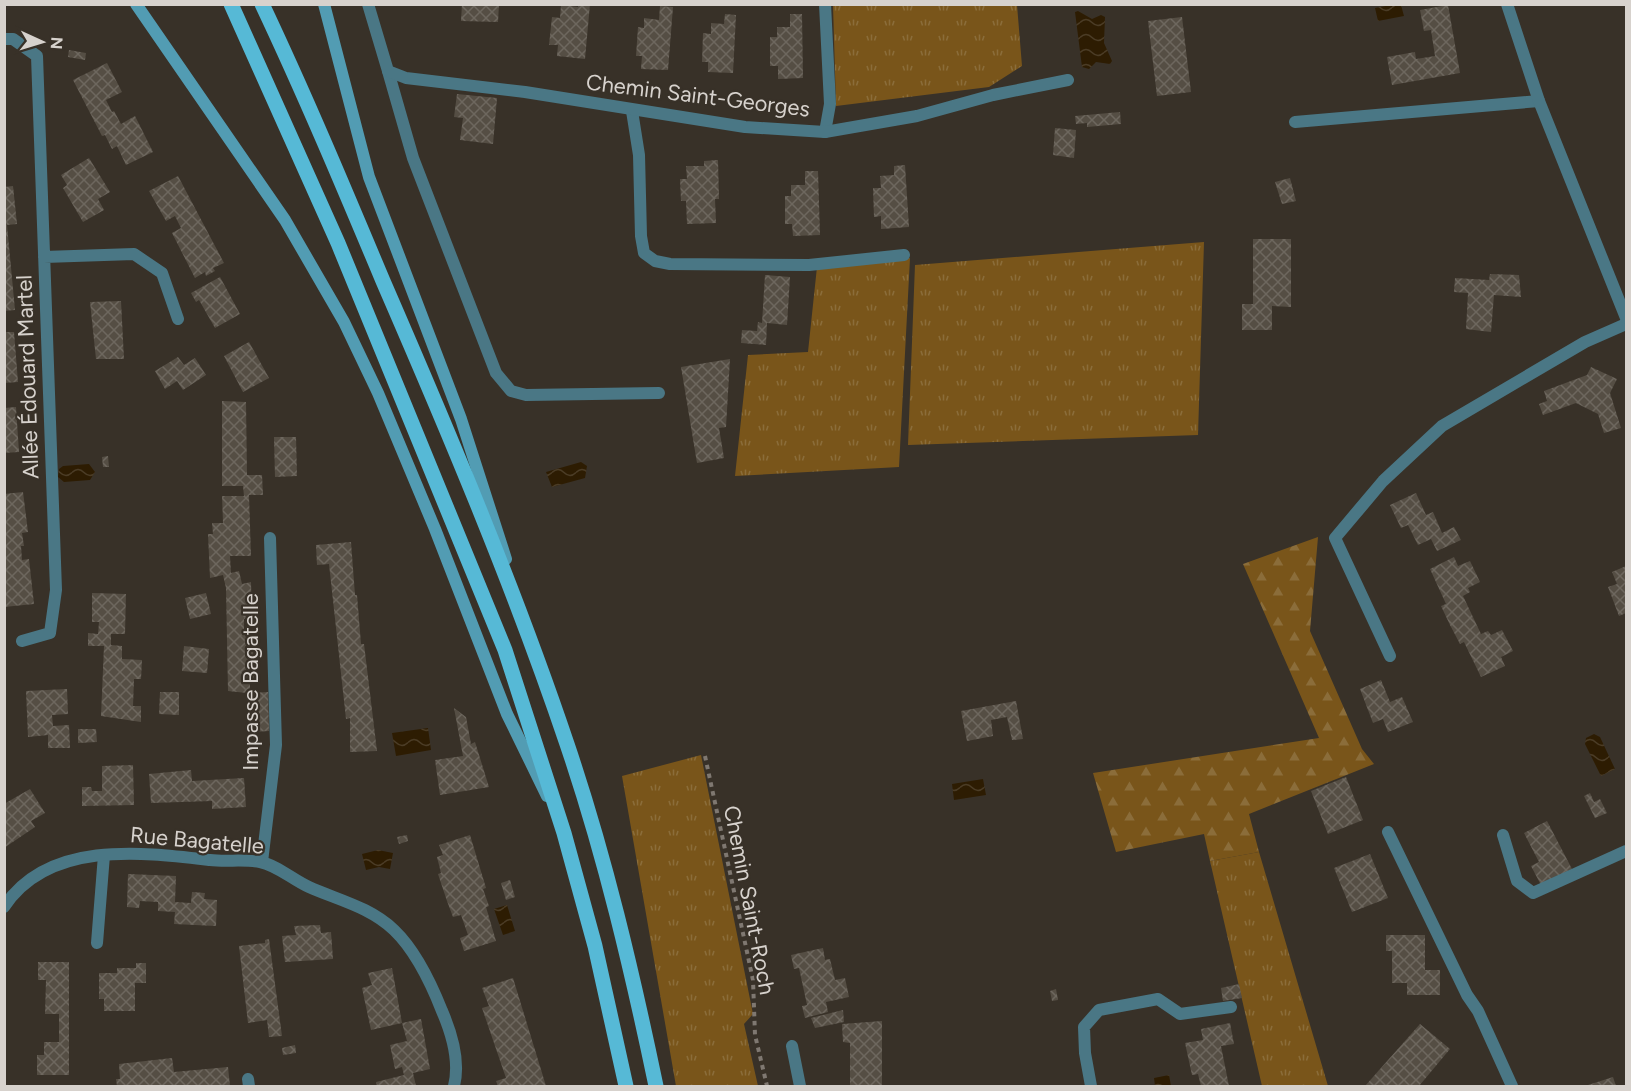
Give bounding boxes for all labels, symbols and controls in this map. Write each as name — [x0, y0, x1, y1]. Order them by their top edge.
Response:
north arrow — [12, 12, 72, 72]
text: N — [47, 36, 66, 50]
street label: Chemin Saint-Georges — [584, 68, 811, 123]
street label: Allée Édouard Martel — [10, 274, 45, 480]
street label: Impasse Bagatelle — [237, 593, 264, 771]
street label: Chemin Saint-Roch — [718, 803, 781, 997]
street label: Rue Bagatelle — [129, 821, 265, 860]

